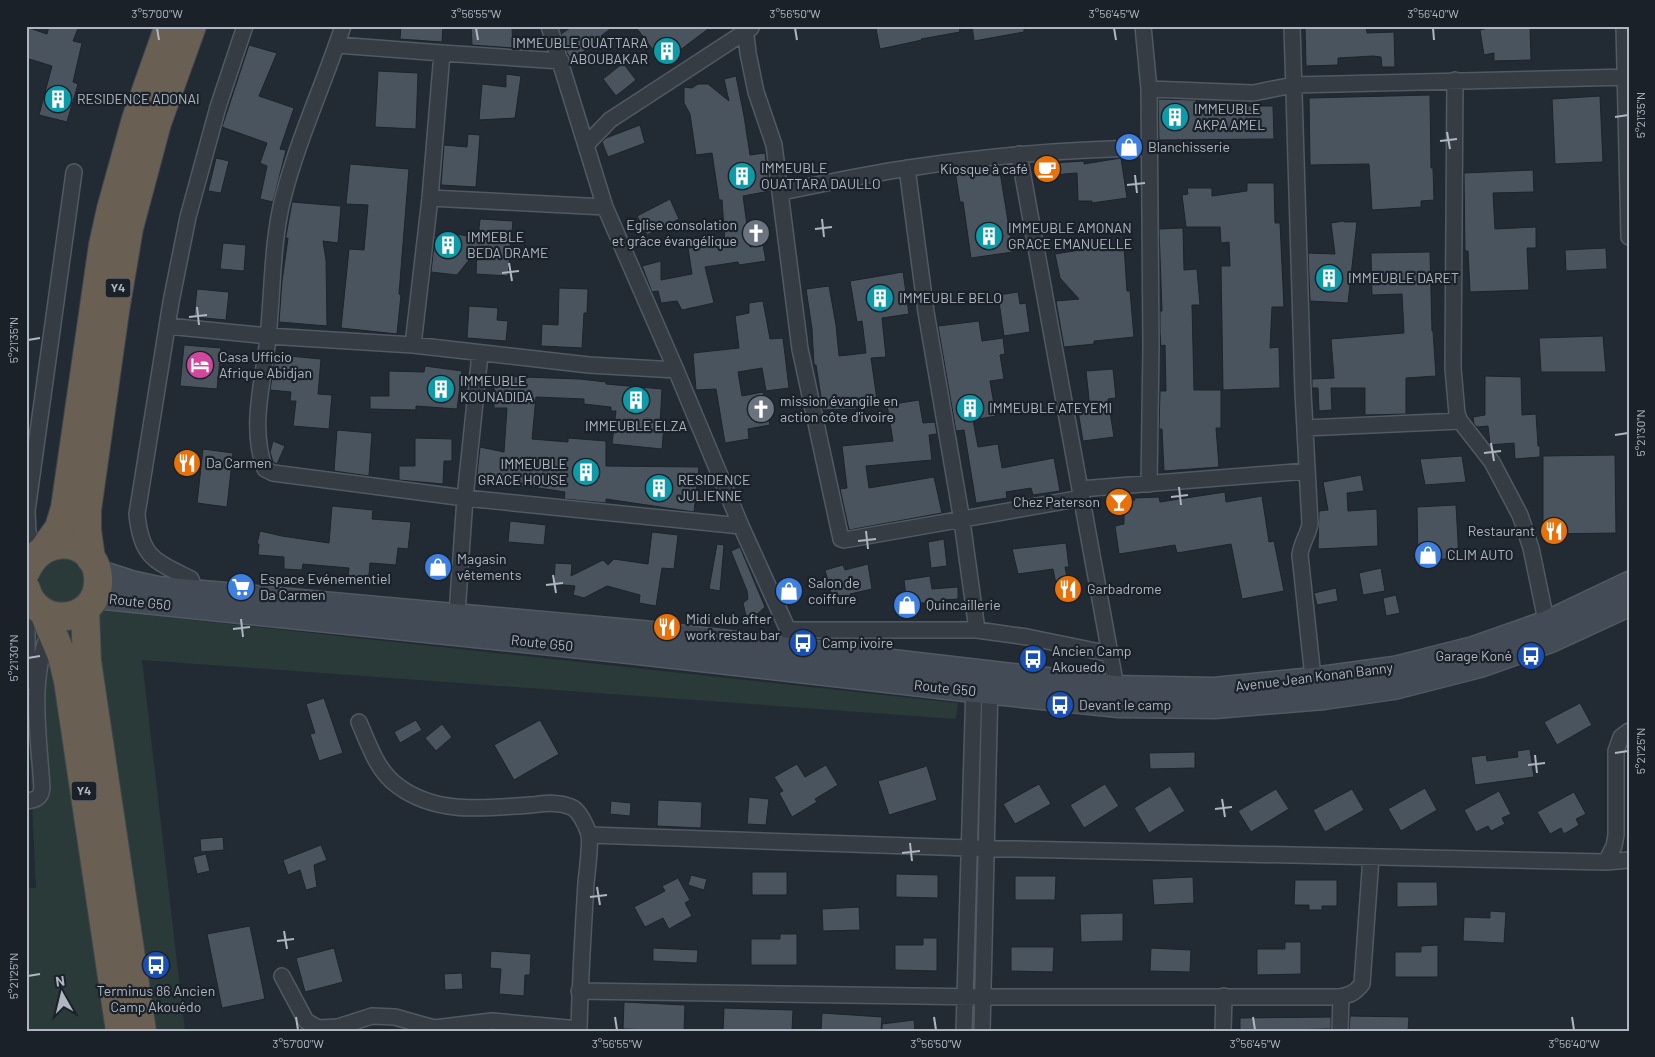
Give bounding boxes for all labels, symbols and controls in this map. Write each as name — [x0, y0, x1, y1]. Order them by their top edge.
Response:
text: 3°57'00"W — [131, 6, 183, 20]
text: 3°56'55"W — [451, 6, 502, 20]
text: 3°56'50"W — [769, 6, 821, 20]
text: 3°56'45"W — [1088, 6, 1140, 20]
text: 3°56'40"W — [1407, 6, 1459, 20]
place label: IMMEUBLE OUATTARA ABOUBAKAR — [512, 34, 648, 67]
building icon: IMMEUBLE OUATTARA ABOUBAKAR — [652, 36, 682, 66]
building icon: RESIDENCE ADONAI — [43, 84, 73, 114]
place label: RESIDENCE ADONAI — [77, 90, 200, 107]
text: 5°21'35"N — [1633, 92, 1647, 138]
place label: IMMEUBLE AKPA AMEL — [1194, 100, 1265, 133]
building icon: IMMEUBLE AKPA AMEL — [1160, 102, 1190, 132]
shop icon: Blanchisserie — [1114, 132, 1144, 162]
place label: Blanchisserie — [1148, 138, 1230, 155]
cafe icon: Kiosque à café — [1032, 154, 1062, 184]
place label: IMMEUBLE OUATTARA DAULLO — [761, 159, 881, 192]
place label: Kiosque à café — [940, 160, 1028, 177]
building icon: IMMEUBLE OUATTARA DAULLO — [727, 161, 757, 191]
place label: Eglise consolation et grâce évangélique — [612, 216, 737, 249]
church icon: Eglise consolation et grâce évangélique — [741, 218, 771, 248]
place label: IMMEUBLE AMONAN GRACE EMANUELLE — [1008, 219, 1132, 252]
building icon: IMMEUBLE AMONAN GRACE EMANUELLE — [974, 221, 1004, 251]
place label: IMMEBLE BEDA DRAME — [467, 228, 549, 261]
building icon: IMMEBLE BEDA DRAME — [433, 230, 463, 260]
building icon: IMMEUBLE DARET — [1314, 263, 1344, 293]
place label: IMMEUBLE DARET — [1348, 269, 1459, 286]
road number: Y4 — [106, 278, 130, 298]
building icon: IMMEUBLE BELO — [865, 283, 895, 313]
place label: IMMEUBLE BELO — [899, 289, 1002, 306]
text: 5°21'35"N — [6, 317, 20, 363]
place label: Casa Ufficio Afrique Abidjan — [219, 348, 312, 381]
hotel icon: Casa Ufficio Afrique Abidjan — [185, 350, 215, 380]
place label: IMMEUBLE KOUNADIDA — [460, 372, 534, 405]
building icon: IMMEUBLE KOUNADIDA — [426, 374, 456, 404]
building icon: IMMEUBLE ELZA — [621, 385, 651, 415]
place label: mission évangile en action côte d'ivoire — [780, 392, 898, 425]
building icon: IMMEUBLE ATEYEMI — [955, 393, 985, 423]
church icon: mission évangile en action côte d'ivoire — [746, 394, 776, 424]
place label: IMMEUBLE ATEYEMI — [989, 399, 1112, 416]
text: 5°21'30"N — [1633, 409, 1647, 457]
place label: IMMEUBLE ELZA — [585, 417, 687, 434]
restaurant icon: Da Carmen — [172, 448, 202, 478]
place label: Da Carmen — [206, 454, 272, 471]
place label: IMMEUBLE GRACE HOUSE — [478, 455, 567, 488]
building icon: IMMEUBLE GRACE HOUSE — [571, 457, 601, 487]
place label: RESIDENCE JULIENNE — [678, 471, 750, 504]
building icon: RESIDENCE JULIENNE — [644, 473, 674, 503]
bar icon: Chez Paterson — [1104, 487, 1134, 517]
place label: Chez Paterson — [1013, 493, 1100, 510]
restaurant icon: Restaurant — [1539, 516, 1569, 546]
place label: Restaurant — [1468, 522, 1535, 539]
shop icon: CLIM AUTO — [1413, 540, 1443, 570]
place label: CLIM AUTO — [1447, 546, 1513, 563]
place label: Magasin vêtements — [457, 550, 522, 583]
shop icon: Magasin vêtements — [423, 552, 453, 582]
place label: Espace Evénementiel Da Carmen — [260, 570, 391, 603]
supermarket icon: Espace Evénementiel Da Carmen — [226, 572, 256, 602]
place label: Salon de coiffure — [808, 574, 860, 607]
restaurant icon: Garbadrome — [1053, 574, 1083, 604]
shop icon: Salon de coiffure — [774, 576, 804, 606]
place label: Garbadrome — [1087, 580, 1162, 597]
street label: Route G50 — [108, 590, 172, 613]
shop icon: Quincaillerie — [892, 590, 922, 620]
place label: Quincaillerie — [926, 596, 1001, 613]
place label: Midi club after work restau bar — [686, 610, 780, 643]
restaurant icon: Midi club after work restau bar — [652, 612, 682, 642]
bus stop icon: Camp ivoire — [788, 628, 818, 658]
street label: Route G50 — [510, 631, 574, 654]
text: 5°21'30"N — [6, 634, 20, 682]
place label: Camp ivoire — [822, 634, 893, 651]
bus stop icon: Garage Koné — [1516, 641, 1546, 671]
place label: Ancien Camp Akouedo — [1052, 642, 1131, 675]
bus stop icon: Ancien Camp Akouedo — [1018, 644, 1048, 674]
place label: Garage Koné — [1436, 647, 1512, 664]
street label: Avenue Jean Konan Banny — [1234, 658, 1394, 695]
street label: Route G50 — [913, 676, 977, 699]
bus stop icon: Devant le camp — [1045, 690, 1075, 720]
place label: Devant le camp — [1079, 696, 1171, 713]
text: 5°21'25"N — [1633, 728, 1647, 774]
road number: Y4 — [72, 781, 96, 800]
bus stop icon: Terminus 86 Ancien Camp Akouédo — [141, 950, 171, 980]
text: 5°21'25"N — [6, 953, 20, 999]
north arrow — [38, 970, 88, 1020]
text: N — [54, 972, 66, 990]
place label: Terminus 86 Ancien Camp Akouédo — [97, 982, 215, 1015]
text: 3°57'00"W — [272, 1036, 324, 1050]
text: 3°56'55"W — [592, 1036, 643, 1050]
text: 3°56'50"W — [910, 1036, 962, 1050]
text: 3°56'45"W — [1229, 1036, 1281, 1050]
text: 3°56'40"W — [1548, 1036, 1600, 1050]

